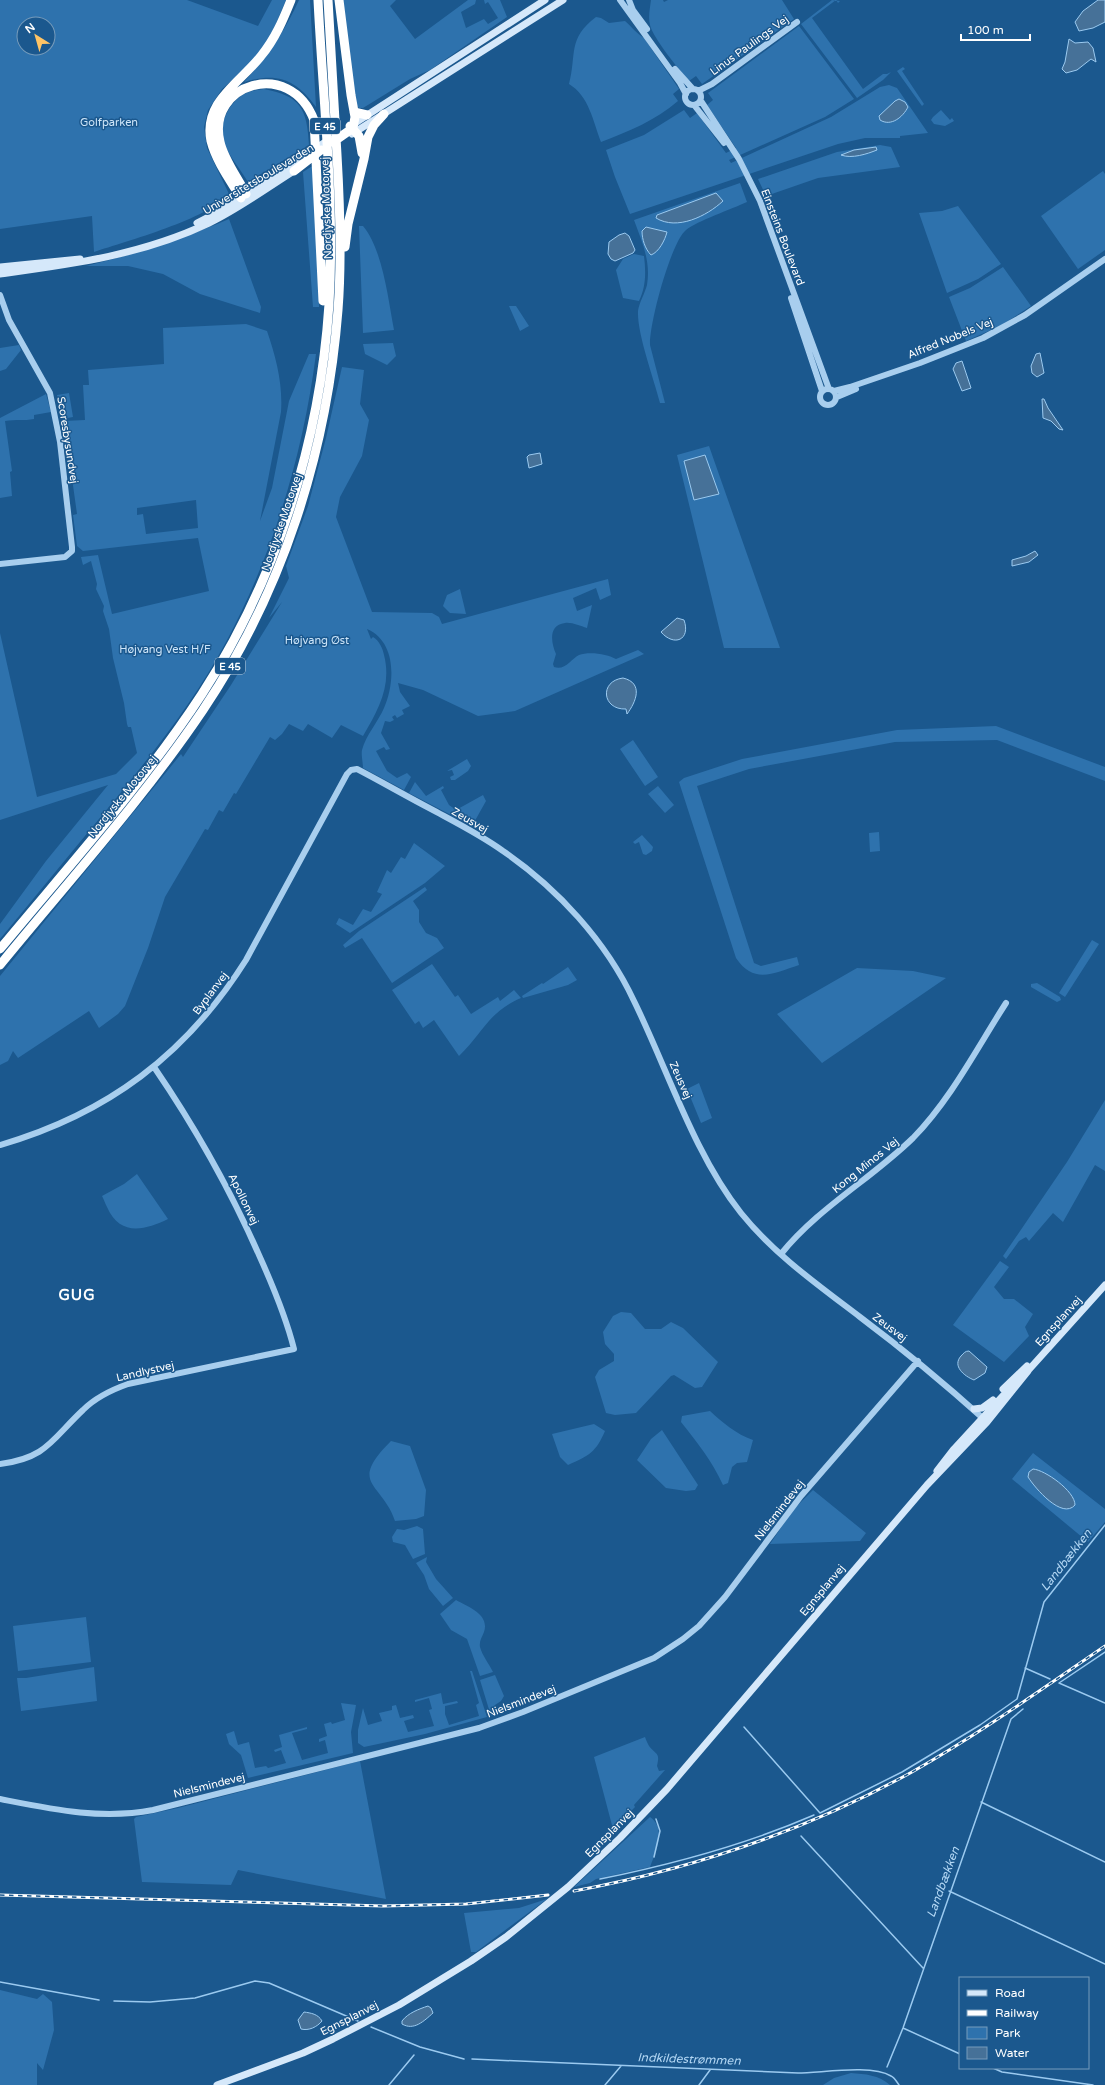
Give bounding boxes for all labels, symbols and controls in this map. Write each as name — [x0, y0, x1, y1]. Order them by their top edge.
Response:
street label: Linus Paulings Vej — [708, 12, 791, 78]
north arrow — [16, 16, 56, 56]
scale bar — [961, 16, 1030, 42]
text: N — [23, 21, 38, 36]
text: 100 m — [967, 23, 1004, 37]
park label: Golfparken — [80, 116, 138, 129]
road number: E 45 — [310, 118, 340, 134]
street label: Universitetsboulevarden — [201, 141, 316, 218]
street label: Nordjyske Motorvej — [318, 156, 335, 259]
street label: Einsteins Boulevard — [758, 187, 807, 287]
street label: Alfred Nobels Vej — [906, 315, 995, 361]
street label: Scoresbysundvej — [54, 396, 81, 485]
street label: Nordjyske Motorvej — [259, 472, 304, 573]
park label: Højvang Øst — [285, 634, 349, 647]
park label: Højvang Vest H/F — [119, 643, 211, 656]
road number: E 45 — [215, 658, 245, 674]
street label: Nordjyske Motorvej — [85, 752, 160, 840]
street label: Zeusvej — [449, 805, 490, 836]
street label: Byplanvej — [190, 969, 231, 1017]
street label: Zeusvej — [666, 1059, 695, 1101]
street label: Kong Minos Vej — [830, 1135, 901, 1196]
street label: Apollonvej — [226, 1172, 262, 1227]
district label: GUG — [58, 1286, 96, 1304]
street label: Egnsplanvej — [1032, 1293, 1084, 1349]
street label: Zeusvej — [870, 1310, 910, 1345]
street label: Landlystvej — [115, 1358, 175, 1384]
street label: Nielsmindevej — [752, 1477, 807, 1543]
water label: Landbækken — [1038, 1526, 1095, 1594]
street label: Egnsplanvej — [797, 1562, 848, 1619]
street label: Nielsmindevej — [485, 1682, 558, 1721]
street label: Nielsmindevej — [172, 1770, 246, 1801]
street label: Egnsplanvej — [582, 1806, 636, 1860]
water label: Landbækken — [924, 1844, 962, 1919]
legend — [959, 1977, 1089, 2069]
text: Road — [995, 1986, 1025, 2000]
street label: Egnsplanvej — [318, 1998, 380, 2039]
text: Railway — [995, 2006, 1039, 2020]
text: Park — [995, 2026, 1021, 2040]
text: Water — [995, 2046, 1030, 2060]
water label: Indkildestrømmen — [637, 2050, 742, 2068]

